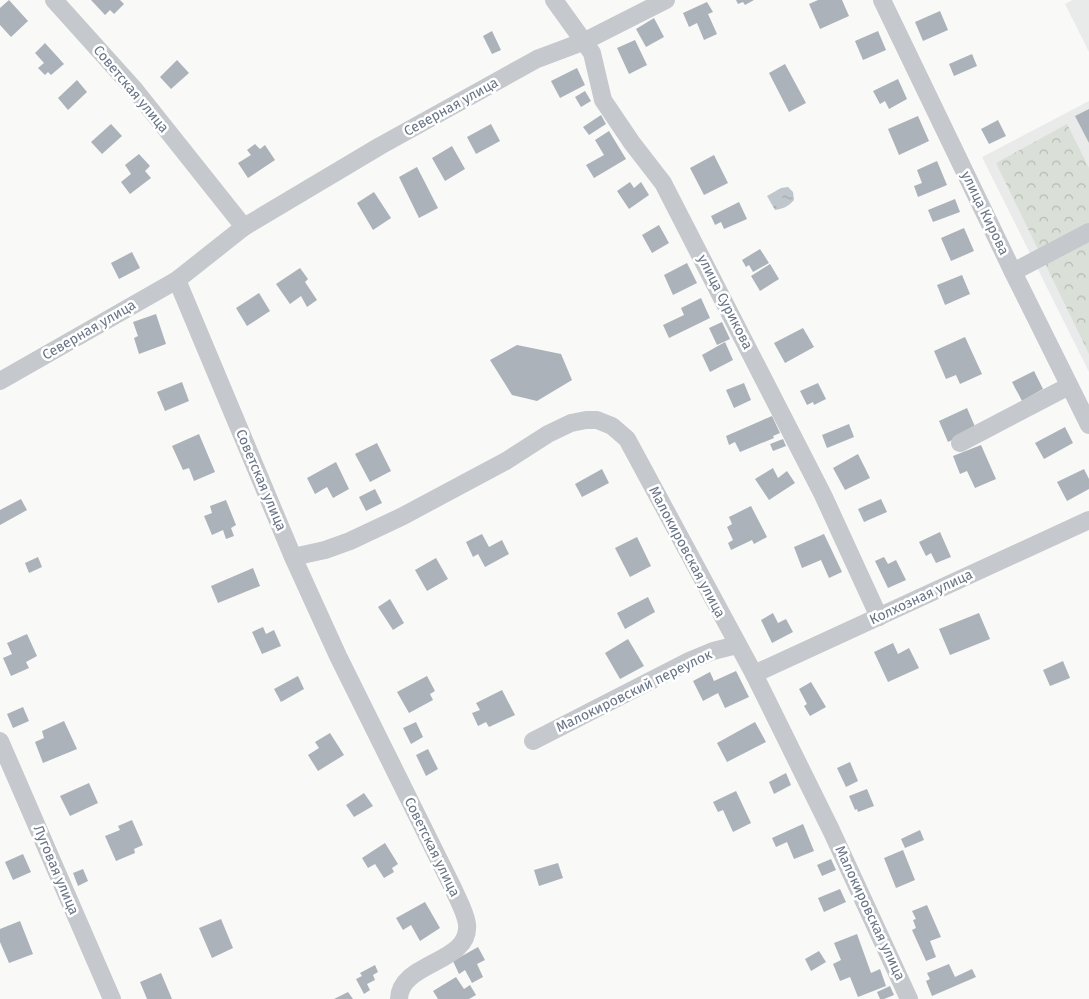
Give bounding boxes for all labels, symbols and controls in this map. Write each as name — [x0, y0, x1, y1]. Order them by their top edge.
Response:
street label: Советская улица — [90, 42, 172, 136]
street label: Северная улица — [401, 74, 501, 140]
street label: улица Кирова — [957, 168, 1013, 258]
street label: улица Сурикова — [694, 252, 756, 352]
street label: Северная улица — [39, 296, 139, 364]
street label: Советская улица — [232, 427, 290, 533]
street label: Малокировская улица — [645, 483, 729, 621]
street label: Колхозная улица — [867, 566, 975, 628]
street label: Малокировский переулок — [553, 646, 715, 736]
street label: Советская улица — [401, 794, 463, 900]
street label: Луговая улица — [29, 823, 83, 917]
street label: Малокировская улица — [831, 843, 909, 983]

